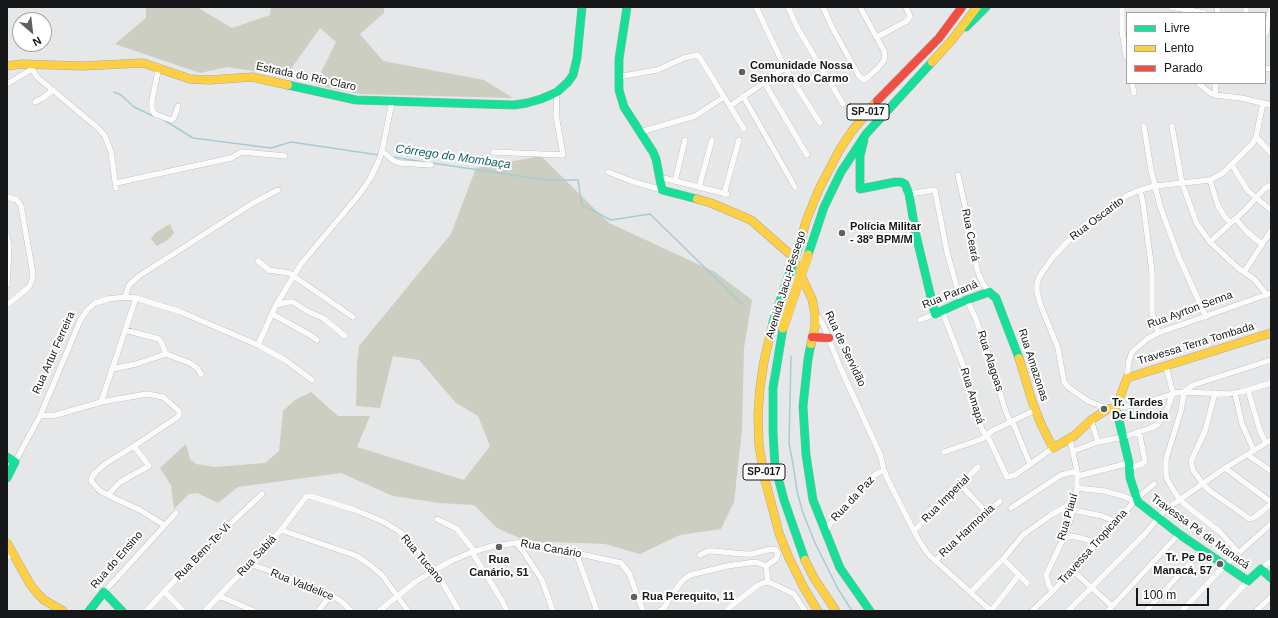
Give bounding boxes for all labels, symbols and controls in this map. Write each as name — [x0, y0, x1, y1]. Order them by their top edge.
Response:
north arrow — [12, 12, 52, 52]
legend — [1126, 12, 1266, 84]
text: Livre — [1164, 21, 1190, 35]
text: N — [31, 35, 43, 49]
text: Lento — [1164, 41, 1194, 55]
place label: Comunidade Nossa Senhora do Carmo — [750, 59, 853, 85]
street label: Estrada do Rio Claro — [255, 60, 357, 94]
text: Parado — [1164, 61, 1203, 75]
marker: Comunidade Nossa Senhora do Carmo — [737, 67, 747, 77]
road number: SP-017 — [847, 104, 889, 120]
water label: Córrego do Mombaça — [395, 142, 511, 172]
street label: Rua Oscarito — [1067, 194, 1127, 244]
street label: Rua Ceará — [958, 208, 982, 262]
place label: Polícia Militar - 38º BPM/M — [850, 220, 921, 246]
marker: Polícia Militar - 38º BPM/M — [837, 228, 847, 238]
street label: Avenida Jacu-Pêssego — [763, 229, 809, 341]
street label: Rua Paraná — [920, 278, 980, 312]
street label: Rua Ayrton Senna — [1146, 288, 1234, 332]
street label: Rua de Servidão — [822, 309, 868, 389]
street label: Rua Artur Ferreira — [30, 310, 78, 396]
street label: Travessa Terra Tombada — [1136, 320, 1256, 368]
street label: Rua Amazonas — [1015, 327, 1051, 403]
street label: Rua Alagoas — [974, 329, 1006, 393]
street label: Rua Amapá — [957, 366, 987, 426]
place label: Tr. Tardes De Lindoia — [1112, 396, 1168, 422]
marker: Tr. Tardes De Lindoia — [1099, 404, 1109, 414]
road number: SP-017 — [743, 464, 785, 480]
street label: Rua Imperial — [919, 472, 973, 526]
street label: Rua da Paz — [829, 473, 877, 525]
street label: Rua Piauí — [1055, 492, 1081, 542]
street label: Travessa Pé de Manacá — [1148, 492, 1252, 572]
street label: Rua Harmonia — [937, 502, 997, 560]
street label: Travessa Tropicana — [1056, 507, 1130, 587]
street label: Rua Bem-Te-Vi — [172, 521, 234, 583]
street label: Rua do Ensino — [88, 528, 146, 592]
street label: Rua Tucano — [398, 532, 446, 586]
street label: Rua Sabiá — [235, 533, 279, 579]
street label: Rua Canário — [519, 537, 583, 561]
marker: Rua Canário, 51 — [494, 542, 504, 552]
place label: Tr. Pe De Manacá, 57 — [1153, 551, 1212, 577]
place label: Rua Canário, 51 — [469, 553, 529, 579]
marker: Tr. Pe De Manacá, 57 — [1215, 559, 1225, 569]
street label: Rua Valdelice — [268, 566, 336, 604]
scale bar — [1138, 580, 1211, 606]
text: 100 m — [1143, 588, 1176, 602]
place label: Rua Perequito, 11 — [642, 590, 734, 604]
marker: Rua Perequito, 11 — [629, 592, 639, 602]

